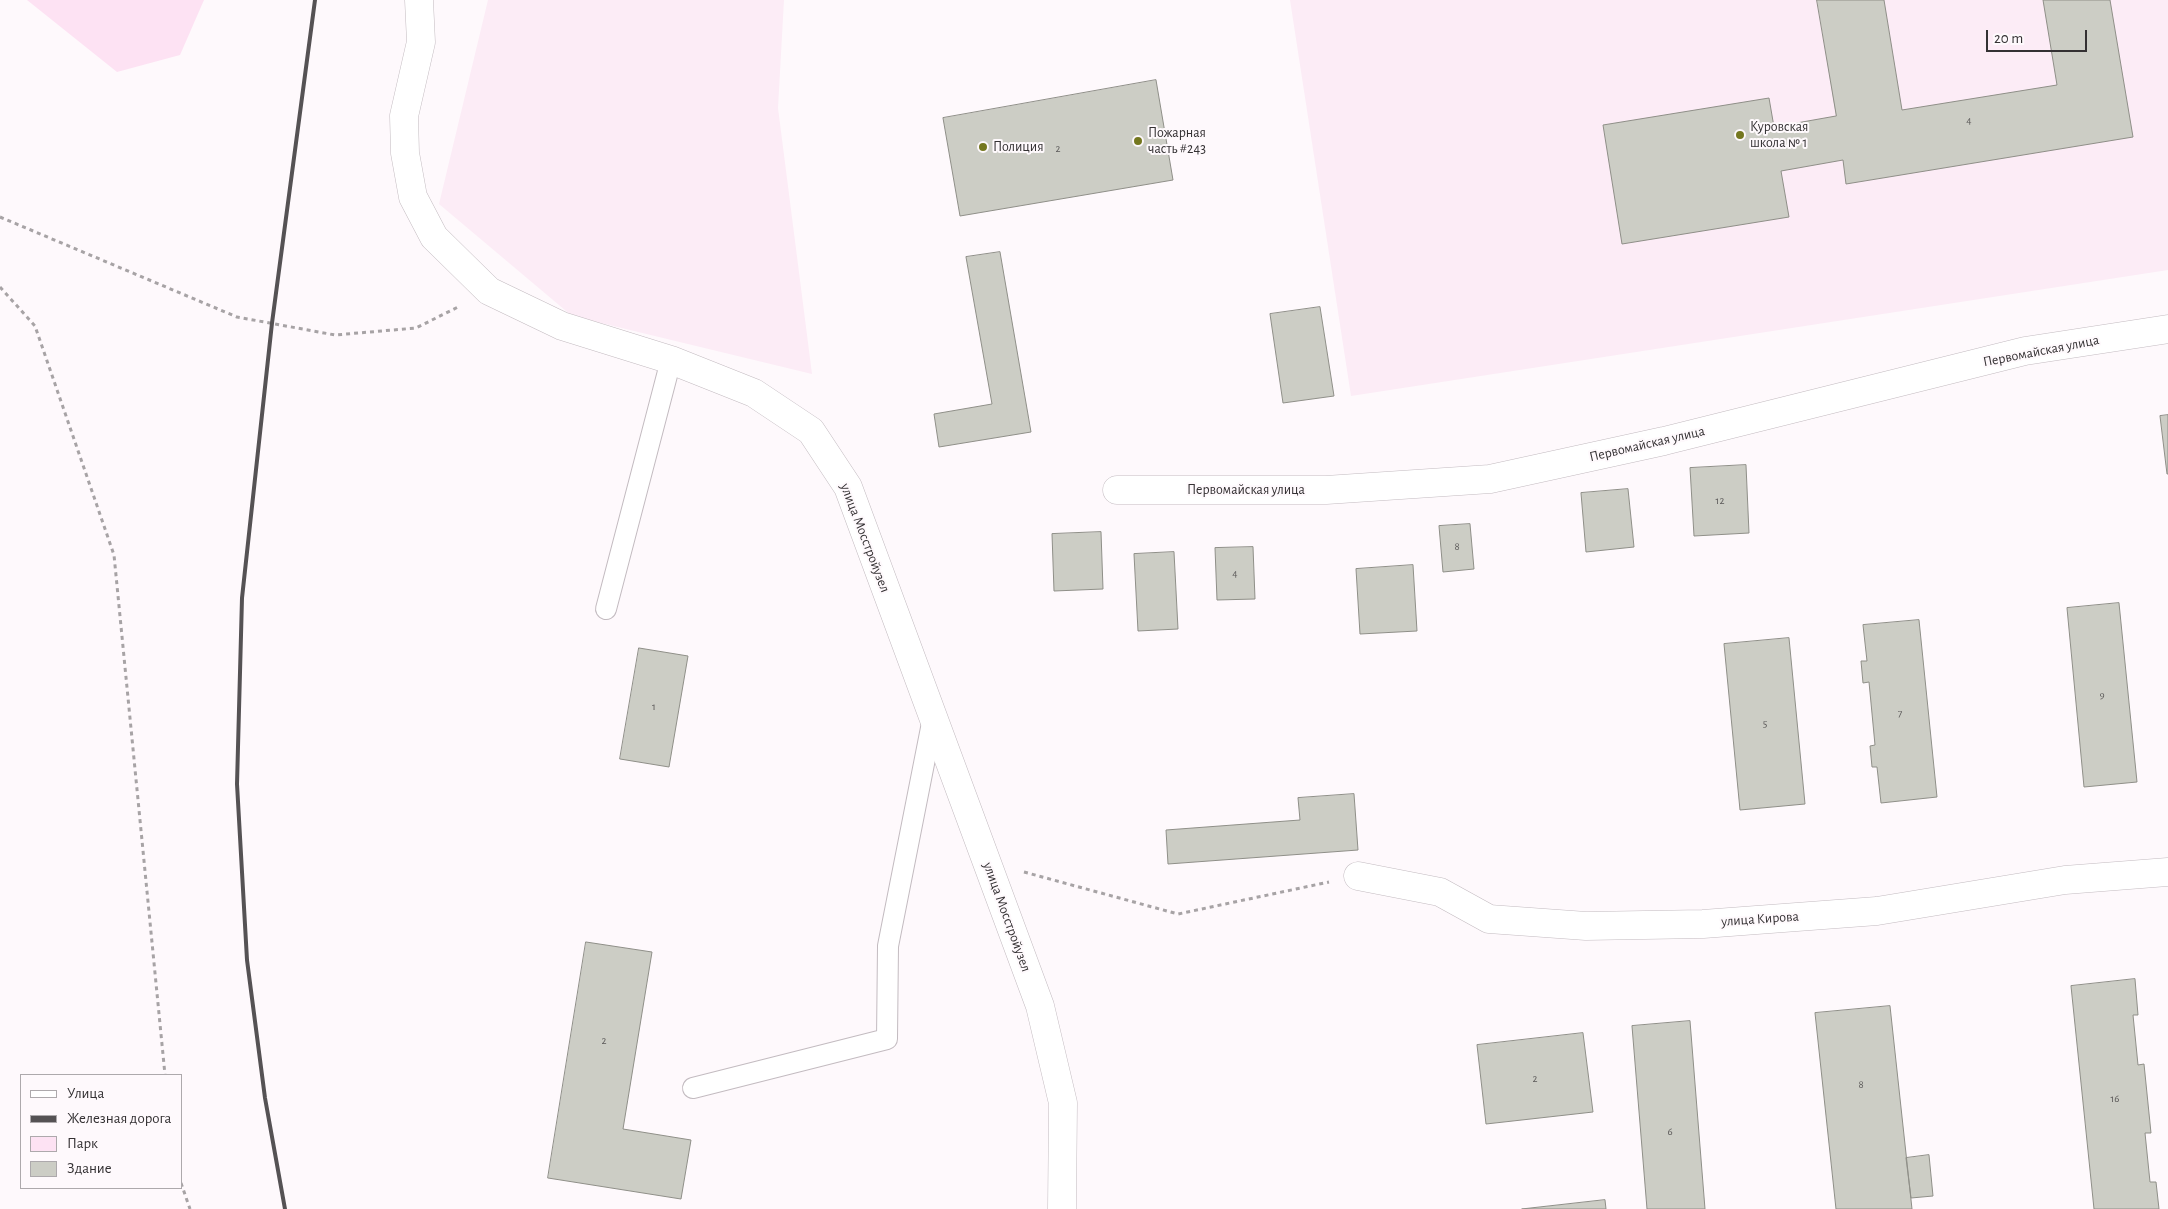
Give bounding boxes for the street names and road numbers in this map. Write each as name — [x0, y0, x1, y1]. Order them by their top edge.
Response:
street label: Первомайская улица — [1982, 332, 2100, 370]
street label: Первомайская улица — [1588, 423, 1706, 465]
street label: улица Мосстройузел — [836, 481, 894, 595]
street label: Первомайская улица — [1187, 482, 1305, 498]
street label: улица Мосстройузел — [979, 860, 1035, 974]
street label: улица Кирова — [1721, 908, 1799, 930]

